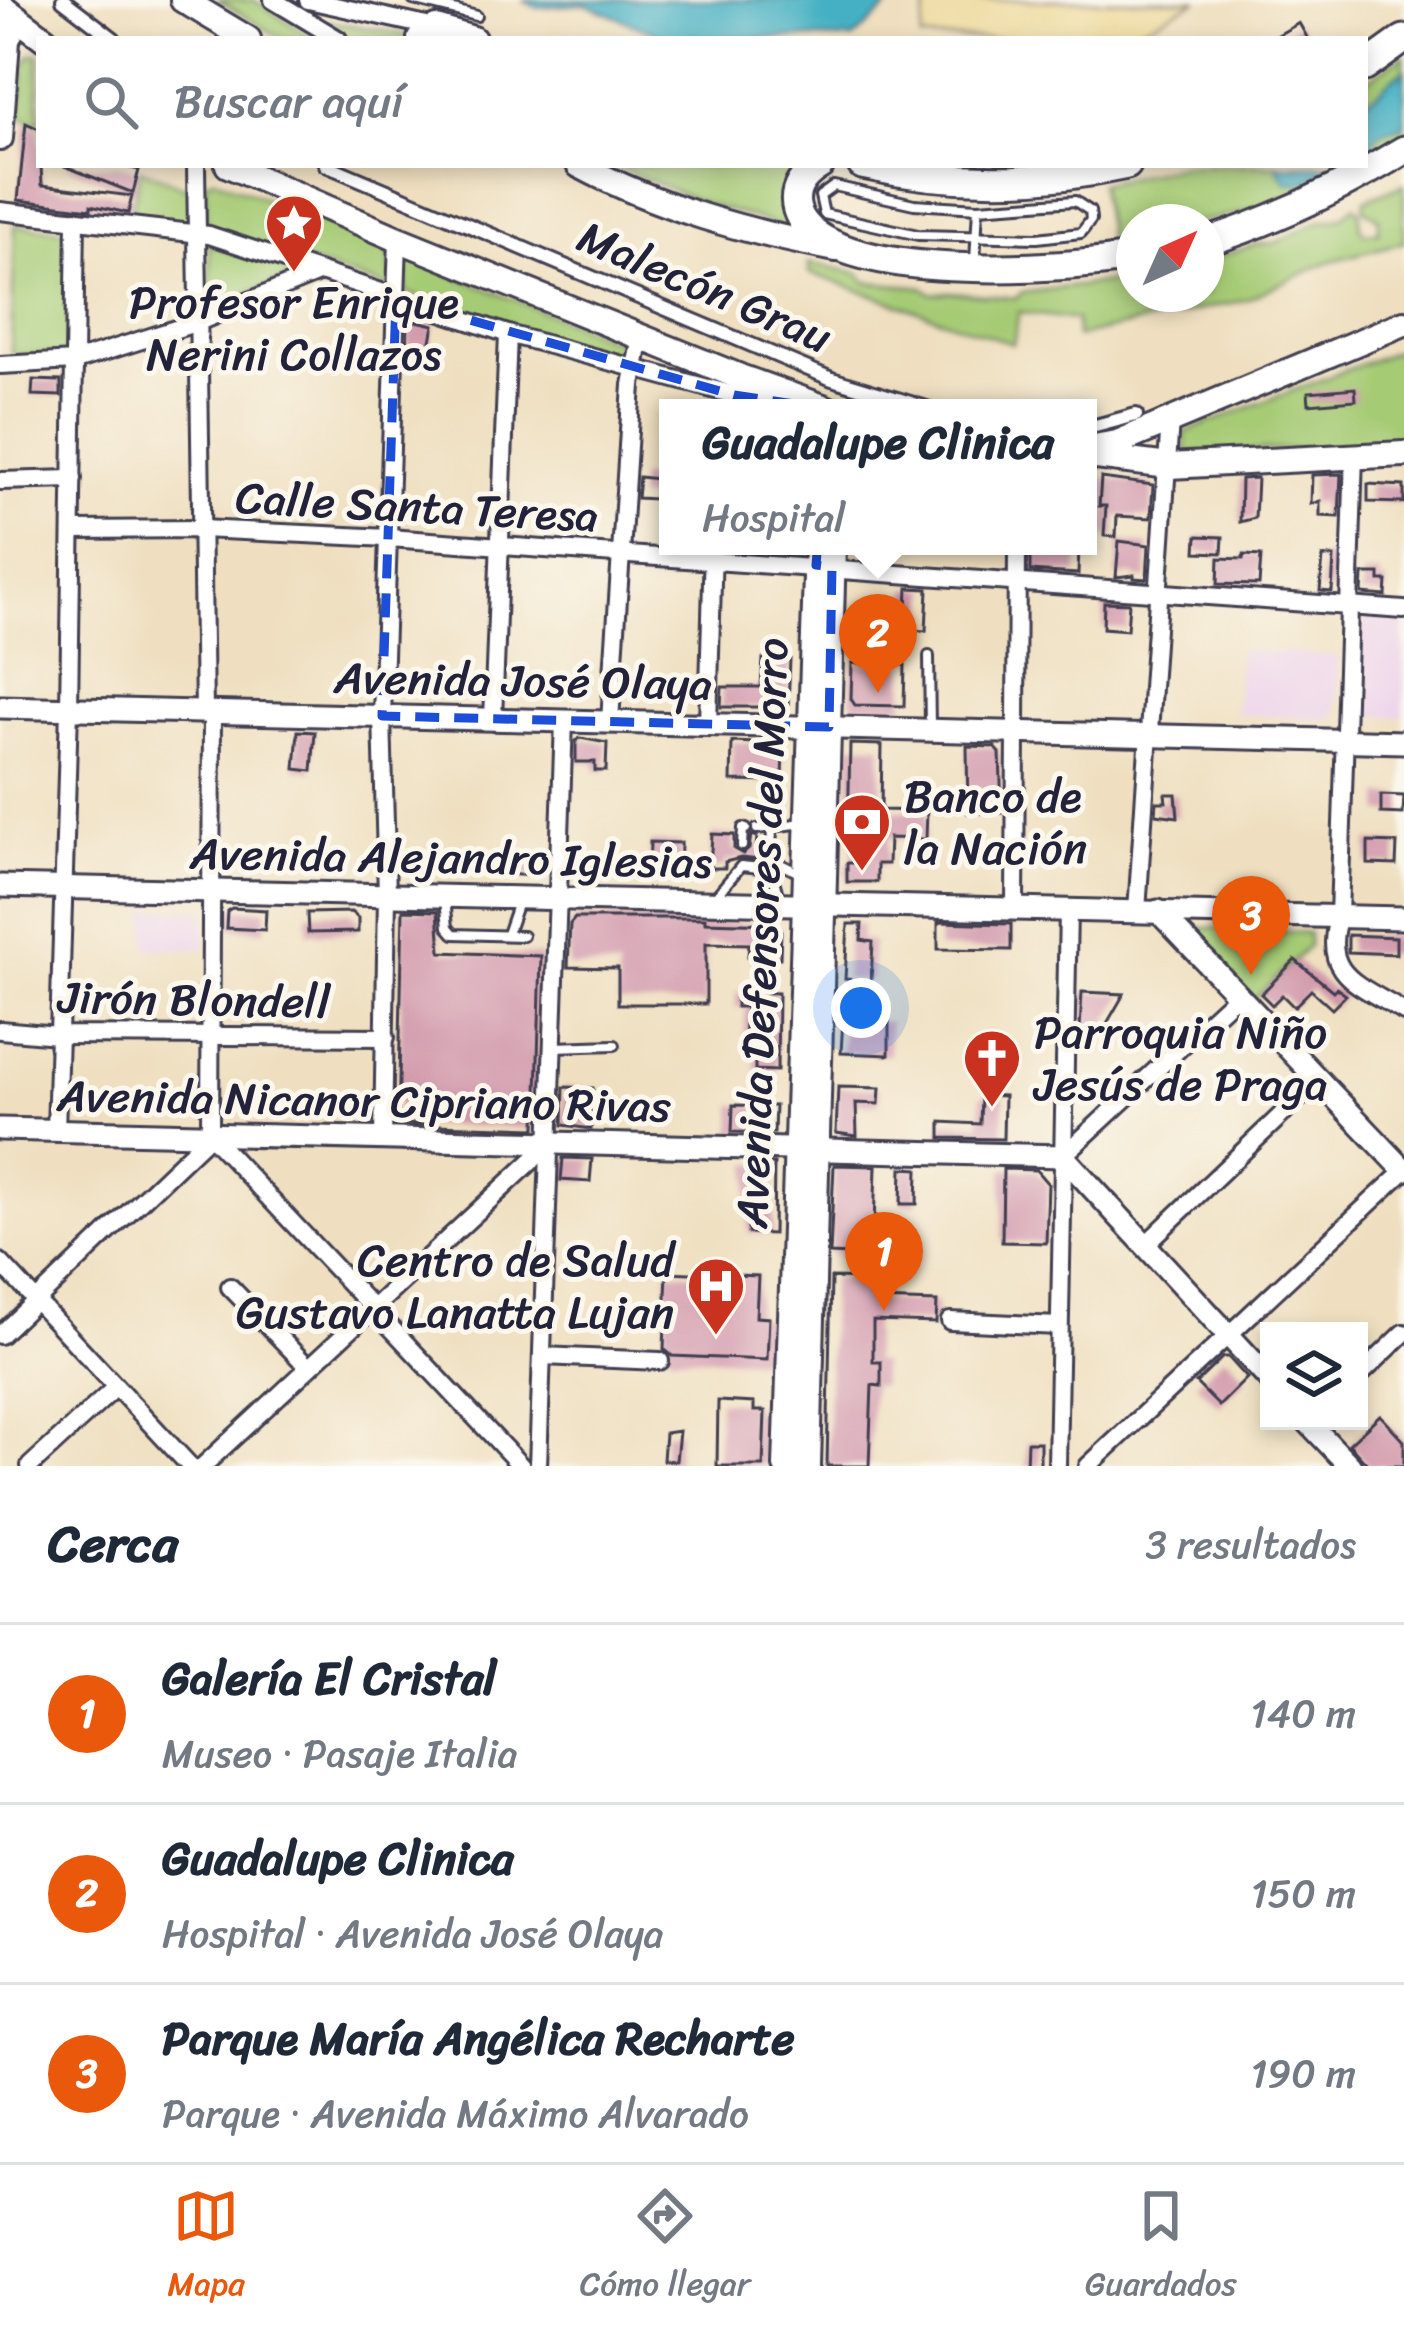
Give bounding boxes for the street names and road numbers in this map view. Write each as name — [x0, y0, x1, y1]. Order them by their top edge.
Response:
street label: Malecón Grau — [565, 197, 844, 376]
street label: Calle Santa Teresa — [234, 458, 600, 556]
street label: Avenida Defensores del Morro — [712, 637, 812, 1230]
street label: Avenida José Olaya — [332, 638, 713, 724]
street label: Avenida Alejandro Iglesias — [188, 813, 713, 903]
street label: Jirón Blondell — [55, 958, 332, 1042]
street label: Avenida Nicanor Cipriano Rivas — [55, 1056, 672, 1146]

